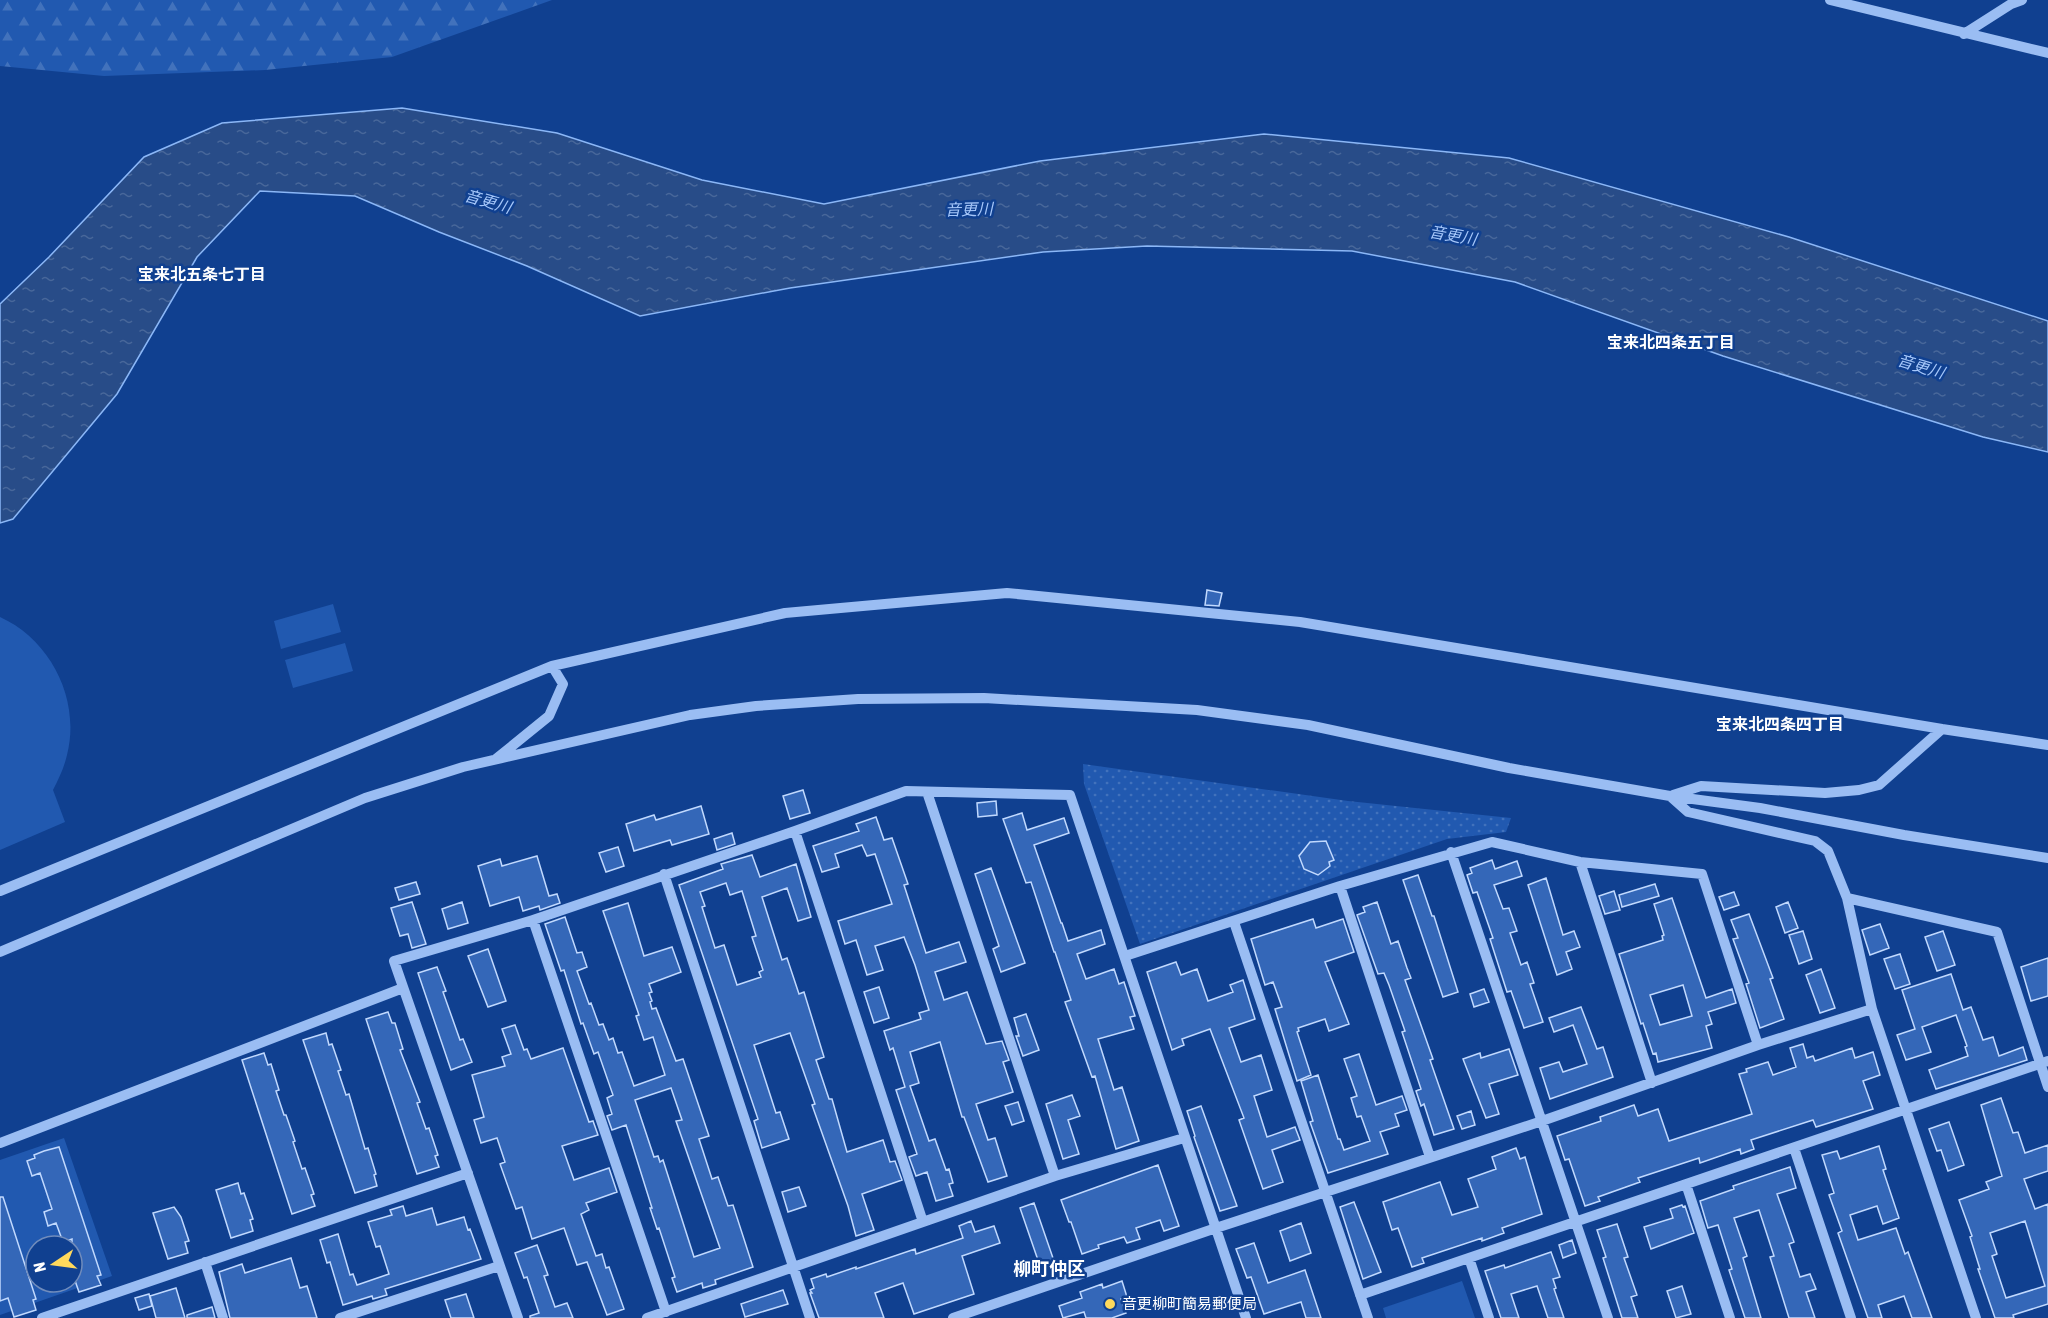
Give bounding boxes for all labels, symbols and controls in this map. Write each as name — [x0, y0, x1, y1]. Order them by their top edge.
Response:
water label: 音更川 — [462, 186, 515, 217]
water label: 音更川 — [945, 200, 995, 218]
water label: 音更川 — [1428, 222, 1480, 248]
district label: 宝来北五条七丁目 — [138, 265, 266, 283]
district label: 宝来北四条五丁目 — [1607, 333, 1735, 351]
water label: 音更川 — [1895, 350, 1948, 382]
district label: 宝来北四条四丁目 — [1716, 715, 1844, 733]
north arrow — [24, 1234, 84, 1294]
district label: 柳町仲区 — [1013, 1258, 1085, 1279]
text: N — [30, 1261, 49, 1274]
place label: 音更柳町簡易郵便局 — [1122, 1295, 1257, 1312]
marker: 音更柳町簡易郵便局 — [1103, 1297, 1117, 1311]

